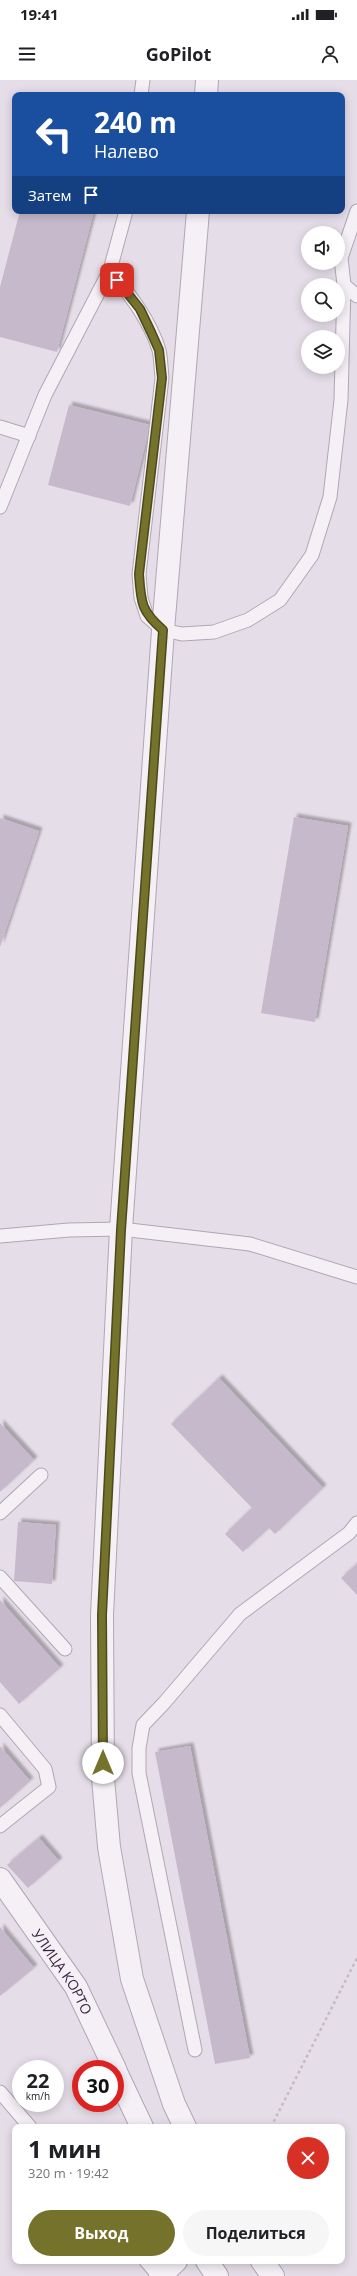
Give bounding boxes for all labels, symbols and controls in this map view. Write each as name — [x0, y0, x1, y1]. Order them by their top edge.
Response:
text: 19:41 — [20, 4, 59, 24]
text: GoPilot — [146, 42, 211, 66]
icon: menu — [16, 43, 38, 65]
icon: person — [319, 43, 341, 65]
text: 240 m — [94, 103, 177, 141]
icon: left — [28, 108, 80, 160]
text: Налево — [94, 139, 159, 163]
icon: arrive — [80, 184, 102, 206]
text: Затем — [28, 185, 72, 205]
map controls — [301, 226, 345, 374]
button: sound — [301, 226, 345, 270]
pin — [100, 263, 134, 297]
icon: arrive — [106, 269, 128, 291]
button: search — [301, 278, 345, 322]
button: layers — [301, 330, 345, 374]
position arrow — [82, 1742, 124, 1784]
street label: УЛИЦА КОРТО — [28, 1925, 97, 2018]
speed limit sign: 30 — [72, 2060, 124, 2112]
text: 22 — [27, 2067, 49, 2094]
text: km/h — [26, 2089, 50, 2103]
text: 1 мин — [28, 2132, 101, 2165]
button: close — [287, 2137, 329, 2179]
text: 320 m · 19:42 — [28, 2164, 109, 2182]
button: Выход — [28, 2210, 175, 2256]
button: Поделиться — [183, 2210, 329, 2256]

